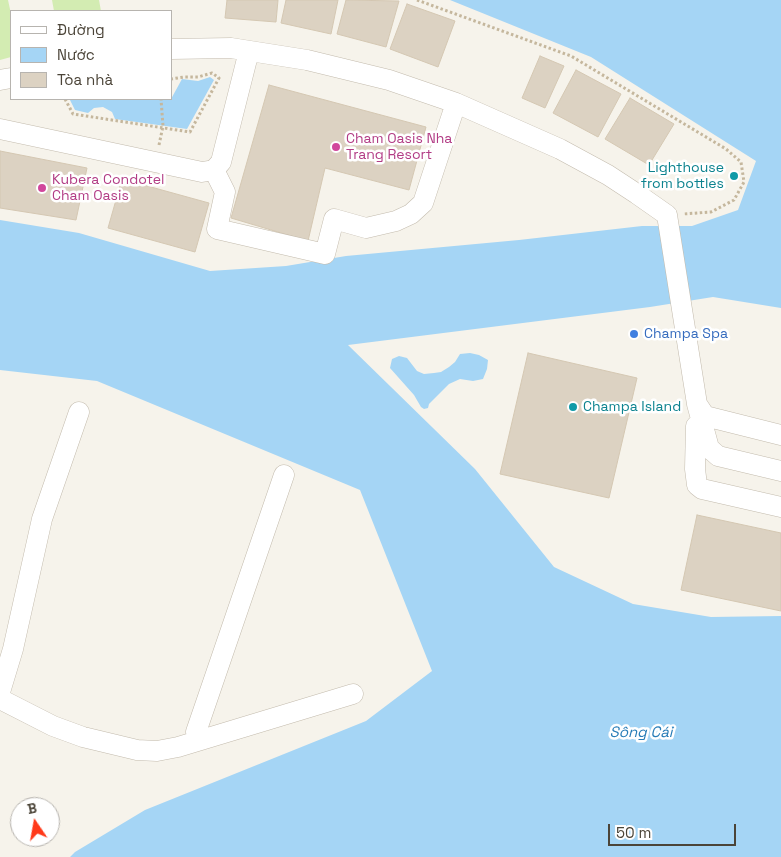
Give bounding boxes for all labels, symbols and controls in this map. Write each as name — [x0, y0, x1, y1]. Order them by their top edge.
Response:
legend — [10, 10, 172, 100]
text: Đường — [57, 20, 105, 39]
text: Nước — [57, 45, 95, 64]
text: Tòa nhà — [57, 70, 113, 89]
place label: Cham Oasis Nha Trang Resort — [346, 131, 452, 164]
marker: Cham Oasis Nha Trang Resort — [330, 141, 342, 153]
place label: Lighthouse from bottles — [641, 160, 724, 192]
marker: Lighthouse from bottles — [728, 170, 740, 182]
place label: Kubera Condotel Cham Oasis — [52, 172, 164, 204]
marker: Kubera Condotel Cham Oasis — [36, 182, 48, 194]
place label: Champa Spa — [644, 326, 728, 342]
marker: Champa Spa — [628, 328, 640, 340]
place label: Champa Island — [583, 399, 681, 415]
marker: Champa Island — [567, 401, 579, 413]
water label: Sông Cái — [609, 724, 673, 742]
north arrow — [10, 797, 60, 847]
text: B — [26, 799, 38, 818]
scale bar — [611, 814, 738, 846]
text: 50 m — [616, 823, 651, 842]

